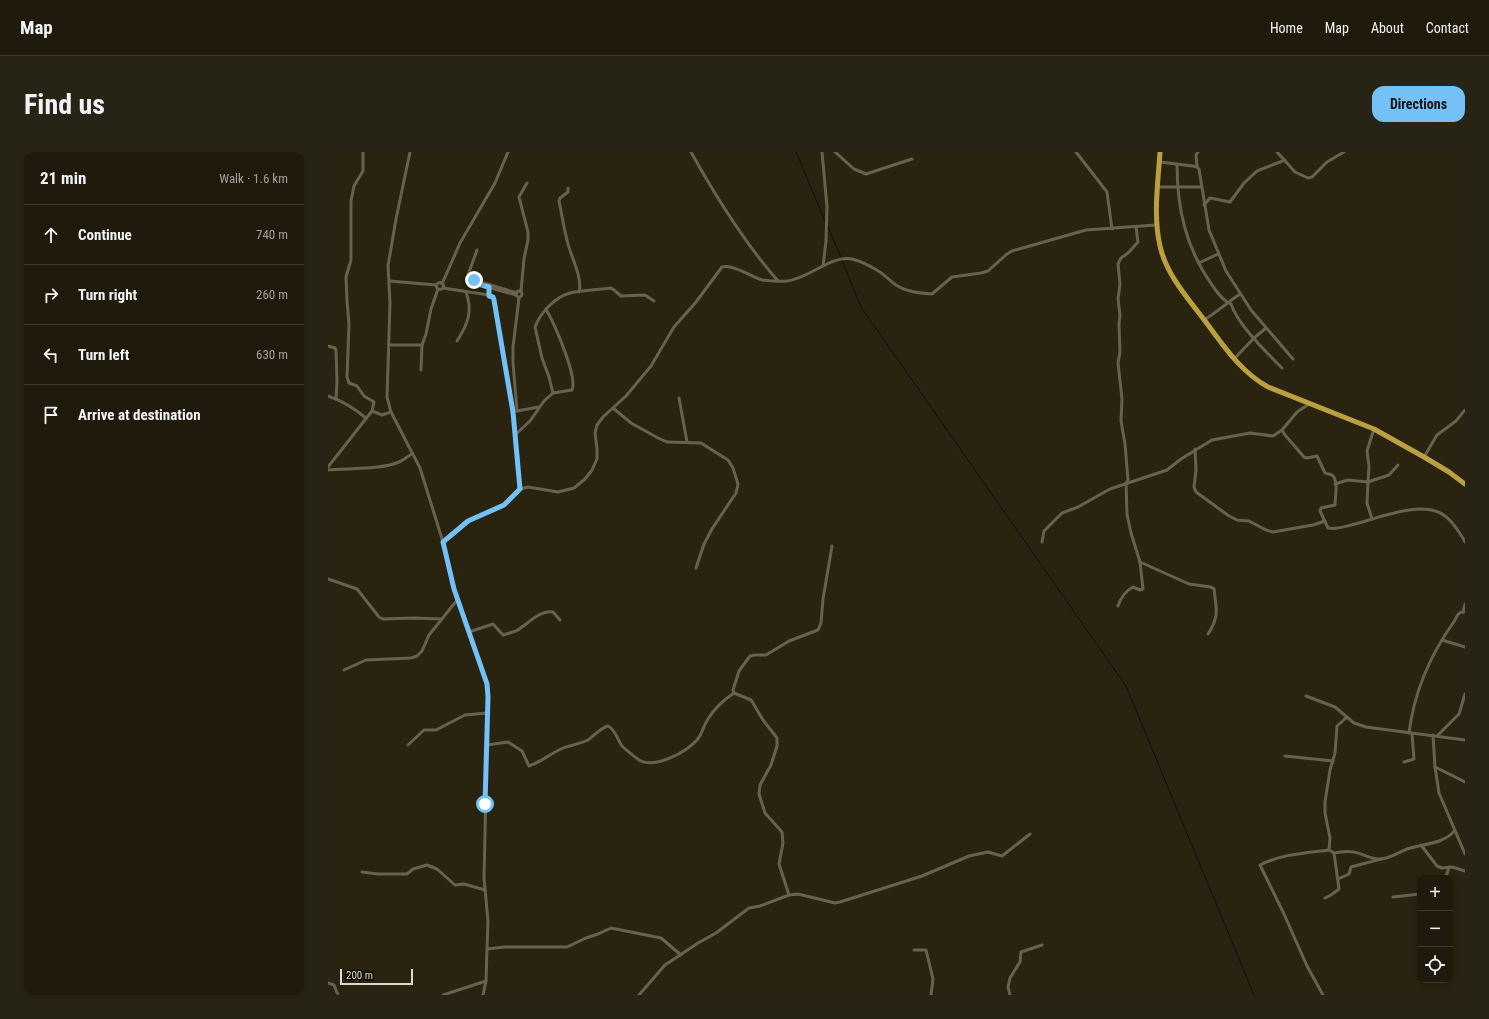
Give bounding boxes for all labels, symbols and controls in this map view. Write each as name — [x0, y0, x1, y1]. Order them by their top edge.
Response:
text: Map — [20, 16, 53, 39]
text: Home — [1270, 20, 1303, 36]
text: Map — [1325, 20, 1349, 36]
text: About — [1371, 20, 1404, 36]
text: Contact — [1426, 20, 1469, 36]
button: Directions — [1372, 86, 1465, 122]
text: Find us — [24, 88, 105, 121]
text: 21 min — [40, 168, 86, 188]
text: Walk · 1.6 km — [219, 171, 288, 186]
icon: ahead — [40, 224, 62, 246]
text: Continue — [78, 226, 132, 244]
text: 740 m — [256, 227, 288, 242]
route end — [465, 271, 483, 289]
icon: right — [40, 284, 62, 306]
text: Turn right — [78, 286, 137, 304]
text: 260 m — [256, 287, 288, 302]
icon: left — [40, 344, 62, 366]
text: Turn left — [78, 346, 129, 364]
text: 630 m — [256, 347, 288, 362]
icon: arrive — [40, 404, 62, 426]
text: Arrive at destination — [78, 406, 201, 424]
route start — [476, 795, 494, 813]
map controls — [1417, 875, 1453, 983]
button: + — [1417, 875, 1453, 911]
button: − — [1417, 911, 1453, 947]
button: locate — [1417, 947, 1453, 983]
scale bar — [340, 967, 413, 986]
text: 200 m — [346, 969, 373, 982]

